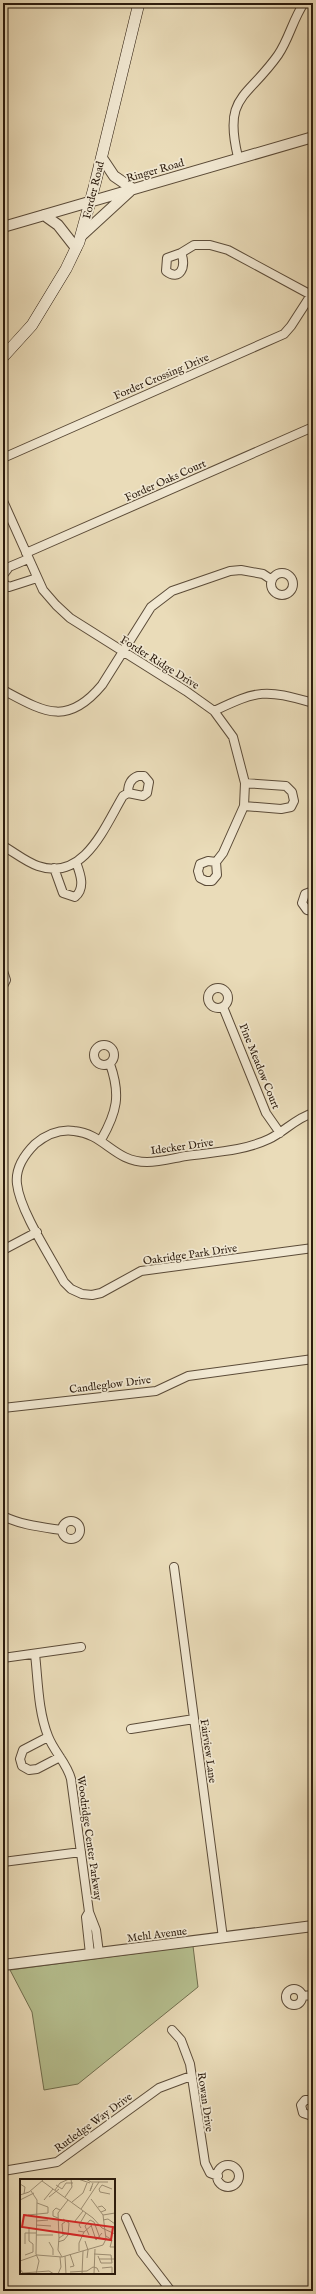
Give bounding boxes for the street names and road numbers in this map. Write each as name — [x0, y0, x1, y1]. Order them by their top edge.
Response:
street label: Ringer Road — [125, 156, 186, 186]
street label: Forder Road — [80, 160, 108, 221]
street label: Forder Crossing Drive — [111, 350, 211, 403]
street label: Forder Oaks Court — [123, 457, 208, 505]
street label: Forder Ridge Drive — [117, 633, 201, 693]
street label: Pine Meadow Court — [235, 1021, 283, 1111]
street label: Idecker Drive — [150, 1136, 214, 1158]
street label: Oakridge Park Drive — [142, 1241, 238, 1269]
street label: Candleglow Drive — [68, 1373, 152, 1397]
street label: Fairview Lane — [197, 1718, 219, 1784]
street label: Woodridge Center Parkway — [73, 1775, 105, 1902]
street label: Mehl Avenue — [126, 1924, 188, 1946]
street label: Rowan Drive — [194, 2071, 216, 2133]
street label: Rutledge Way Drive — [52, 2090, 135, 2156]

